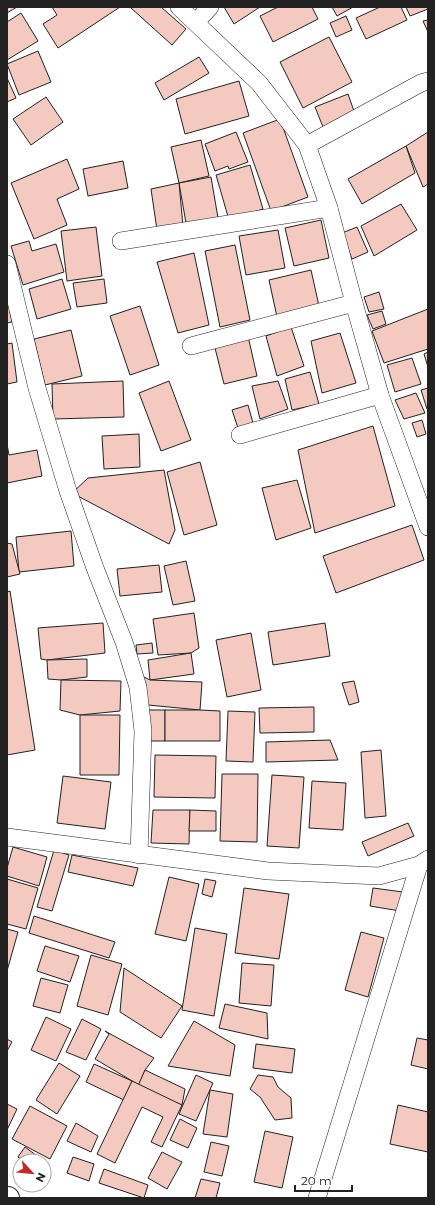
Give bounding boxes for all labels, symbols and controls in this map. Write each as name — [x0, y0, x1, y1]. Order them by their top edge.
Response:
north arrow — [12, 1153, 52, 1193]
scale bar — [295, 1167, 352, 1193]
text: N — [33, 1170, 49, 1185]
text: 20 m — [301, 1173, 332, 1188]

